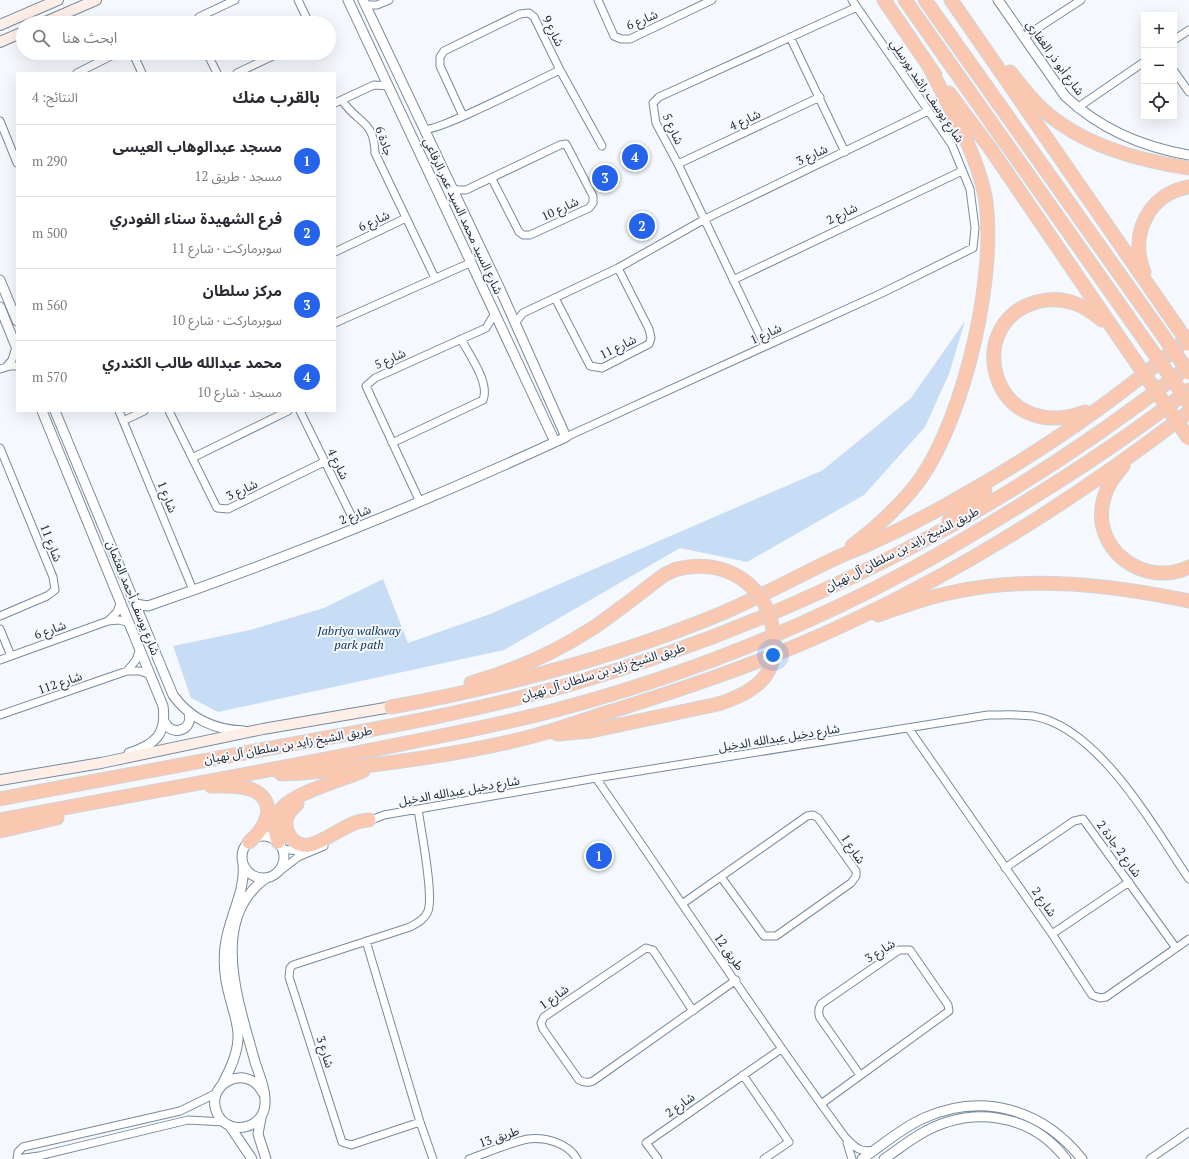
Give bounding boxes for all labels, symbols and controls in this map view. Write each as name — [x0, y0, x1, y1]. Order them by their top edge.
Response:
street label: شارع 6 — [624, 6, 661, 35]
map controls — [1141, 12, 1177, 120]
button: + — [1141, 12, 1177, 48]
street label: شارع 9 — [538, 13, 568, 50]
search box — [16, 16, 336, 60]
street label: شارع أبو ذر الغفاري — [1021, 17, 1088, 100]
icon: search — [30, 27, 52, 49]
text: ابحث هنا — [62, 27, 117, 47]
street label: شارع يوسف راشد بورسلي — [885, 36, 968, 147]
button: − — [1141, 48, 1177, 84]
button: locate — [1141, 84, 1177, 120]
text: بالقرب منك — [233, 85, 320, 108]
text: النتائج: 4 — [32, 88, 78, 106]
street label: شارع 4 — [727, 106, 764, 135]
street label: شارع 5 — [658, 111, 687, 148]
street label: جادة 6 — [372, 124, 397, 158]
street label: شارع السيد محمد السيد عمر الرفاعي — [418, 135, 506, 298]
text: مسجد عبدالوهاب العيسى — [112, 136, 282, 156]
street label: شارع 3 — [794, 141, 831, 170]
pin: 4 — [622, 142, 648, 172]
text: 290 m — [32, 152, 67, 170]
text: 1 — [303, 152, 311, 170]
pin: 3 — [592, 163, 618, 193]
text: مسجد · طريق 12 — [195, 167, 282, 185]
street label: شارع 10 — [539, 193, 582, 225]
street label: شارع 2 — [824, 200, 861, 229]
street label: شارع 6 — [356, 207, 393, 236]
text: فرع الشهيدة سناء الفودري — [110, 208, 282, 228]
pin: 2 — [629, 211, 655, 241]
text: 500 m — [32, 224, 67, 242]
text: 2 — [303, 224, 311, 242]
text: سوبرماركت · شارع 11 — [171, 239, 282, 257]
text: مركز سلطان — [203, 280, 282, 300]
text: 560 m — [32, 296, 67, 314]
text: 3 — [303, 296, 311, 314]
text: سوبرماركت · شارع 10 — [171, 311, 282, 329]
street label: شارع 1 — [748, 320, 785, 349]
street label: شارع 11 — [597, 331, 640, 364]
street label: شارع 5 — [372, 345, 409, 374]
text: محمد عبدالله طالب الكندري — [102, 352, 282, 372]
text: 570 m — [32, 368, 67, 386]
text: 4 — [303, 368, 311, 386]
text: مسجد · شارع 10 — [197, 383, 282, 401]
street label: شارع 4 — [323, 446, 352, 483]
street label: شارع 3 — [224, 476, 261, 505]
street label: شارع 1 — [153, 479, 181, 516]
street label: شارع 2 — [337, 501, 374, 529]
street label: طريق الشيخ زايد بن سلطان آل نهيان — [822, 503, 982, 596]
street label: شارع 11 — [35, 522, 66, 565]
street label: شارع يوسف أحمد العثمان — [102, 538, 163, 658]
street label: شارع 6 — [32, 617, 68, 644]
park label: Jabriya walkway park path — [316, 623, 401, 652]
street label: طريق الشيخ زايد بن سلطان آل نهيان — [519, 639, 687, 706]
your location — [763, 645, 783, 665]
street label: شارع 112 — [36, 668, 84, 699]
street label: شارع دخيل عبدالله الدخيل — [717, 720, 841, 756]
street label: طريق الشيخ زايد بن سلطان آل نهيان — [203, 722, 374, 769]
street label: شارع دخيل عبدالله الدخيل — [397, 772, 521, 811]
street label: شارع 2 جادة 2 — [1092, 818, 1145, 881]
street label: شارع 1 — [836, 831, 869, 868]
pin: 1 — [586, 841, 612, 871]
street label: شارع 2 — [1027, 884, 1060, 921]
street label: طريق 12 — [711, 930, 747, 974]
street label: شارع 3 — [862, 936, 899, 967]
street label: شارع 1 — [536, 981, 573, 1014]
street label: شارع 3 — [311, 1034, 338, 1070]
street label: شارع 2 — [662, 1089, 699, 1122]
street label: طريق 13 — [477, 1123, 521, 1151]

